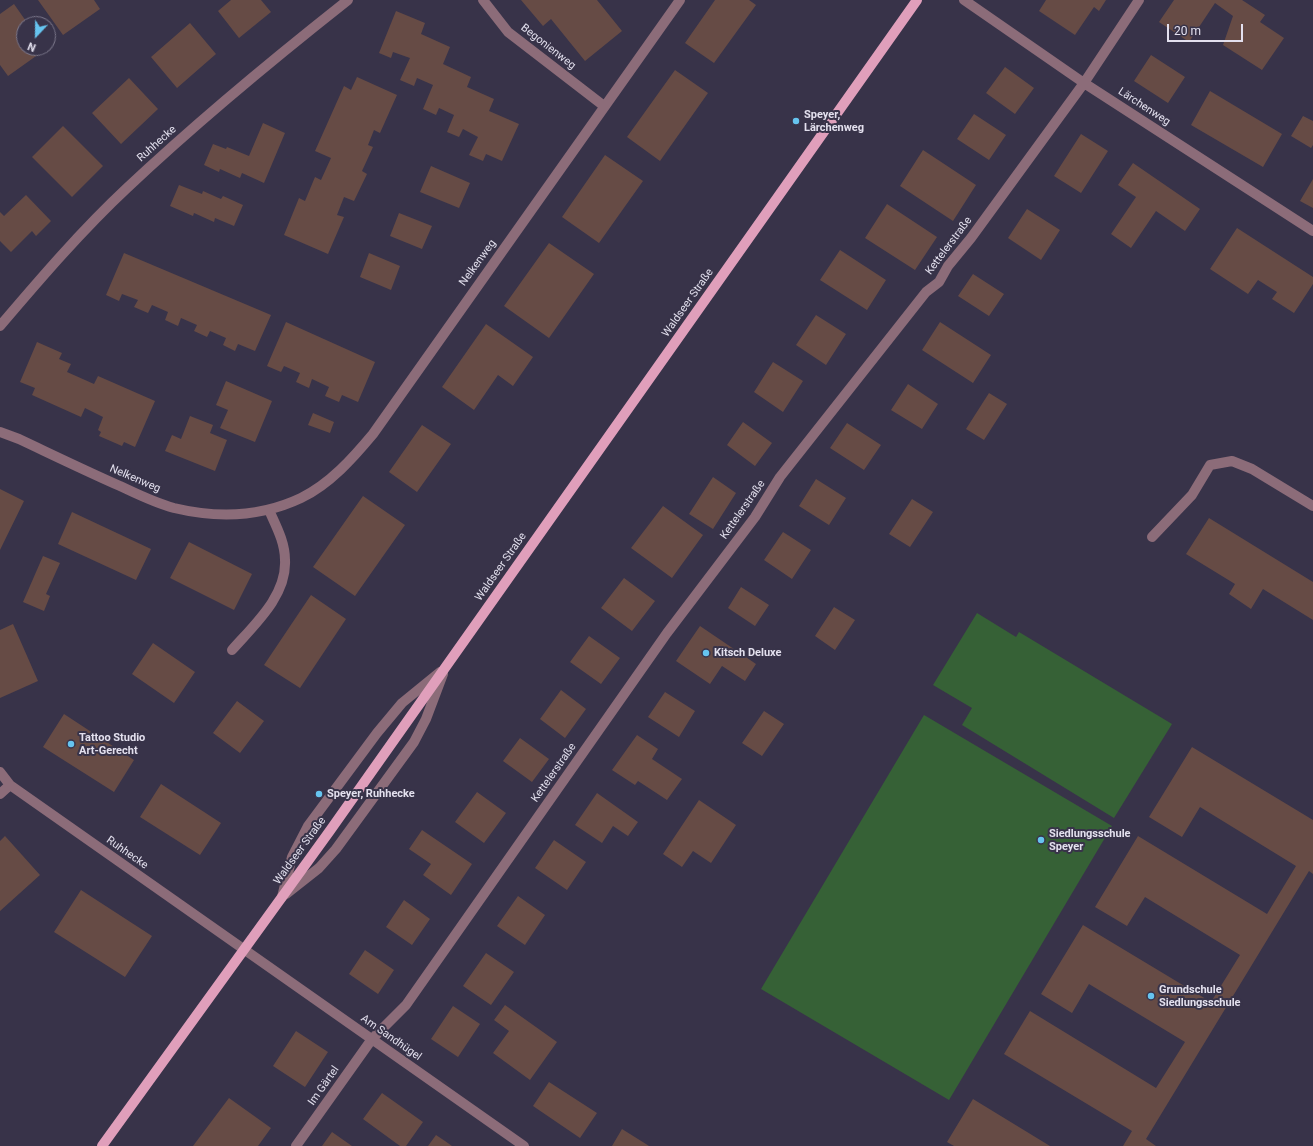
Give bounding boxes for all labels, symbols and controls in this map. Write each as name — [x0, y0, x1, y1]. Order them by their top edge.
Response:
north arrow — [16, 16, 56, 56]
scale bar — [1169, 16, 1245, 42]
street label: Begonienweg — [518, 21, 578, 73]
text: 20 m — [1174, 24, 1201, 38]
text: N — [26, 39, 38, 54]
street label: Lärchenweg — [1115, 85, 1173, 129]
place label: Speyer, Lärchenweg — [804, 108, 864, 134]
marker: Speyer, Lärchenweg — [791, 116, 801, 126]
street label: Ruhhecke — [135, 123, 179, 165]
street label: Kettelerstraße — [923, 214, 975, 278]
street label: Nelkenweg — [457, 237, 499, 289]
street label: Waldseer Straße — [660, 266, 716, 340]
street label: Nelkenweg — [108, 462, 162, 496]
street label: Kettelerstraße — [718, 478, 768, 542]
street label: Waldseer Straße — [473, 530, 529, 604]
place label: Kitsch Deluxe — [714, 646, 781, 660]
marker: Kitsch Deluxe — [701, 648, 711, 658]
place label: Tattoo Studio Art-Gerecht — [79, 731, 145, 757]
marker: Tattoo Studio Art-Gerecht — [66, 739, 76, 749]
street label: Kettelerstraße — [529, 741, 579, 805]
place label: Speyer, Ruhhecke — [327, 787, 415, 801]
marker: Speyer, Ruhhecke — [314, 789, 324, 799]
street label: Waldseer Straße — [271, 815, 329, 887]
place label: Siedlungsschule Speyer — [1049, 827, 1131, 853]
street label: Ruhhecke — [104, 834, 150, 872]
marker: Siedlungsschule Speyer — [1036, 835, 1046, 845]
place label: Grundschule Siedlungsschule — [1159, 983, 1241, 1009]
marker: Grundschule Siedlungsschule — [1146, 991, 1156, 1001]
street label: Am Sandhügel — [358, 1012, 424, 1064]
street label: Im Gärtel — [306, 1064, 342, 1108]

